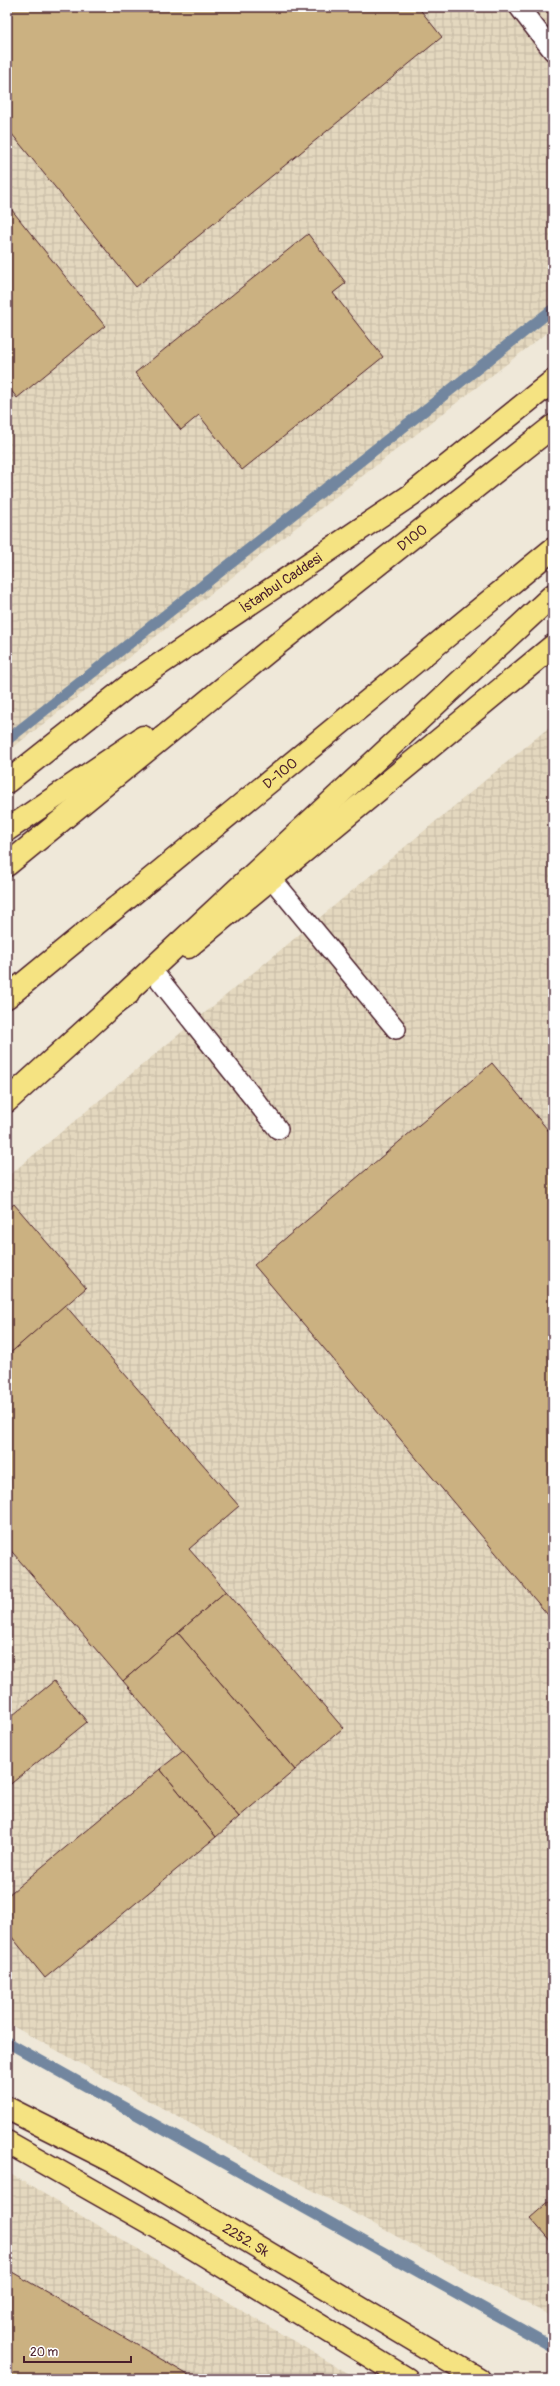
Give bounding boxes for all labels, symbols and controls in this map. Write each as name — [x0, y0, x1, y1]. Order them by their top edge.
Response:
street label: D100 — [394, 520, 430, 554]
street label: İstanbul Caddesi — [237, 549, 325, 616]
street label: D-100 — [259, 754, 301, 792]
street label: 2252. Sk — [220, 2219, 272, 2260]
scale bar — [24, 2338, 131, 2364]
text: 20 m — [30, 2345, 59, 2360]

